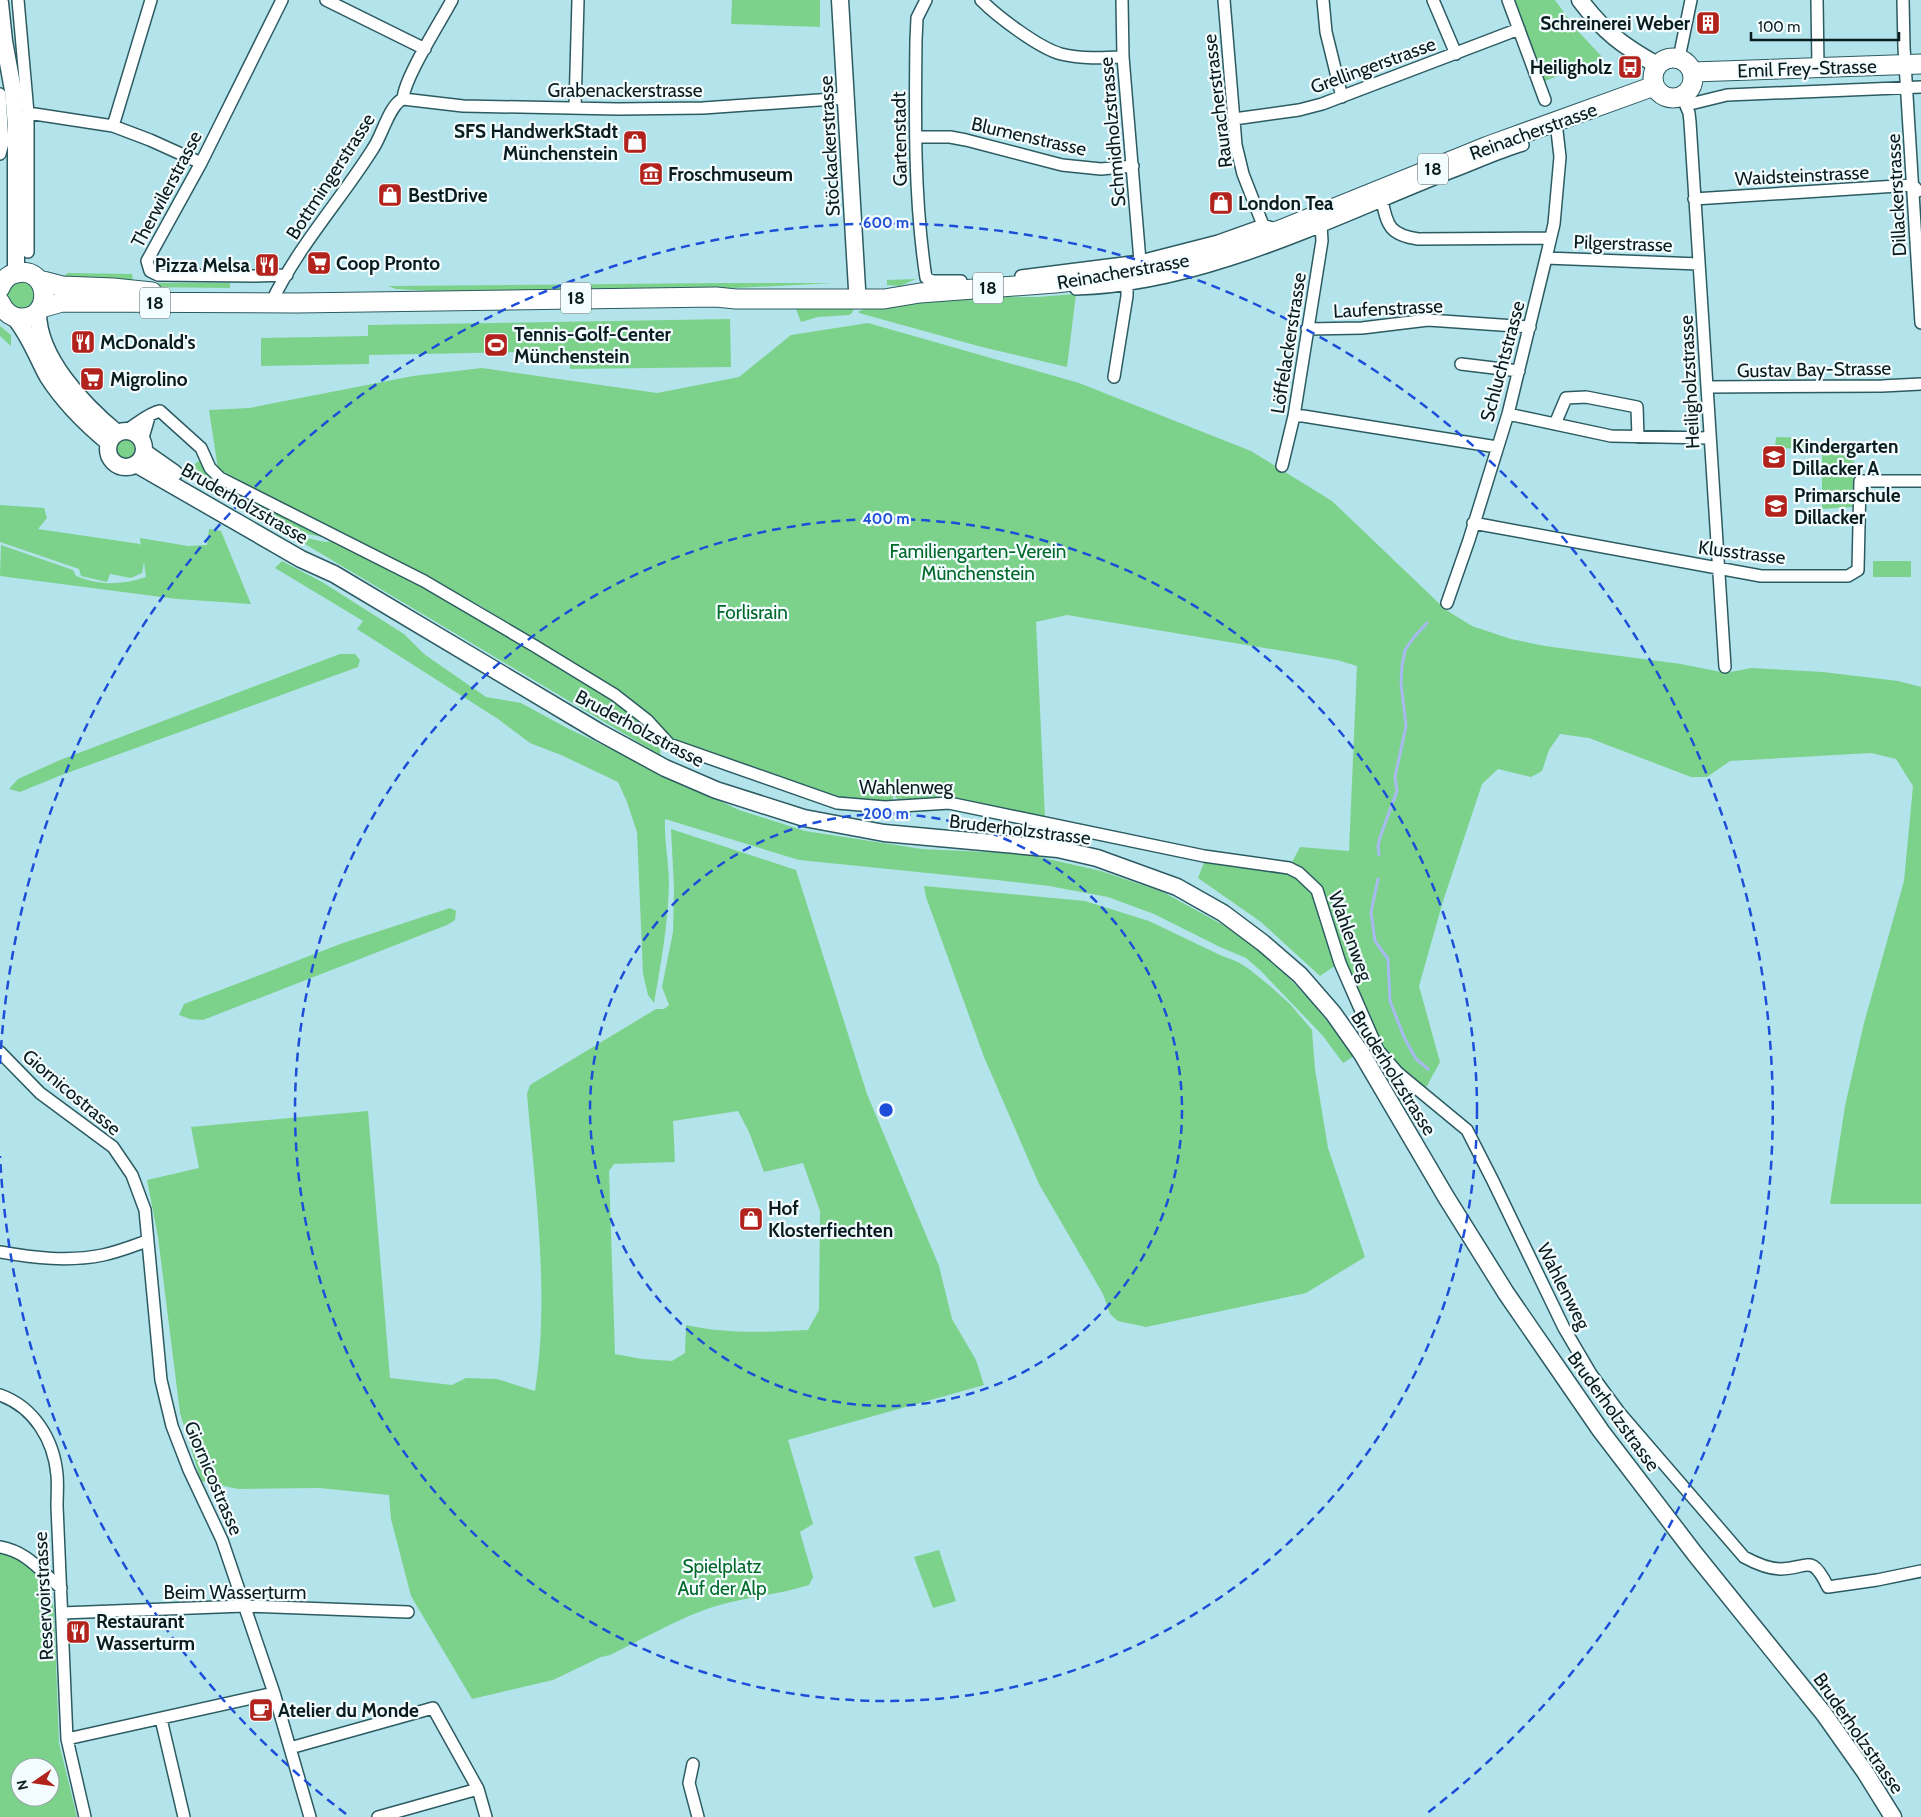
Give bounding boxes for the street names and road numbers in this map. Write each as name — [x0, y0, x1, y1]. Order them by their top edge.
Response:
street label: Rauracherstrasse — [1198, 32, 1237, 169]
street label: Grellingerstrasse — [1307, 32, 1439, 99]
street label: Emil Frey-Strasse — [1737, 55, 1877, 82]
street label: Schmidholzstrasse — [1094, 56, 1130, 208]
street label: Stöckackerstrasse — [814, 75, 845, 217]
street label: Grabenackerstrasse — [548, 79, 703, 102]
street label: Gartenstadt — [887, 91, 912, 187]
street label: Reinacherstrasse — [1466, 98, 1600, 165]
street label: Bottmingerstrasse — [281, 109, 380, 244]
street label: Blumenstrasse — [969, 112, 1089, 161]
street label: Therwilerstrasse — [126, 127, 207, 251]
street label: Dillackerstrasse — [1882, 133, 1911, 257]
road number: 18 — [1418, 153, 1448, 184]
street label: Waidsteinstrasse — [1734, 160, 1870, 190]
street label: Pilgerstrasse — [1573, 230, 1673, 257]
street label: Reinacherstrasse — [1055, 248, 1191, 294]
street label: Löffelackerstrasse — [1266, 271, 1311, 415]
road number: 18 — [973, 272, 1003, 304]
road number: 18 — [561, 282, 591, 314]
road number: 18 — [140, 288, 170, 318]
street label: Laufenstrasse — [1333, 294, 1444, 323]
street label: Schluchtstrasse — [1475, 298, 1530, 424]
street label: Heiligholzstrasse — [1675, 314, 1704, 449]
street label: Gustav Bay-Strasse — [1737, 357, 1892, 382]
street label: Bruderholzstrasse — [177, 458, 312, 549]
street label: Klusstrasse — [1697, 536, 1787, 569]
street label: Bruderholzstrasse — [572, 685, 708, 772]
street label: Wahlenweg — [859, 776, 954, 799]
street label: Bruderholzstrasse — [948, 809, 1092, 850]
street label: Wahlenweg — [1324, 888, 1378, 985]
street label: Bruderholzstrasse — [1346, 1007, 1441, 1140]
street label: Giornicostrasse — [18, 1045, 126, 1140]
street label: Wahlenweg — [1532, 1239, 1595, 1334]
street label: Bruderholzstrasse — [1562, 1347, 1665, 1476]
street label: Giornicostrasse — [179, 1418, 248, 1539]
street label: Reservoirstrasse — [29, 1531, 58, 1661]
street label: Beim Wasserturm — [164, 1581, 306, 1604]
street label: Bruderholzstrasse — [1808, 1668, 1909, 1798]

